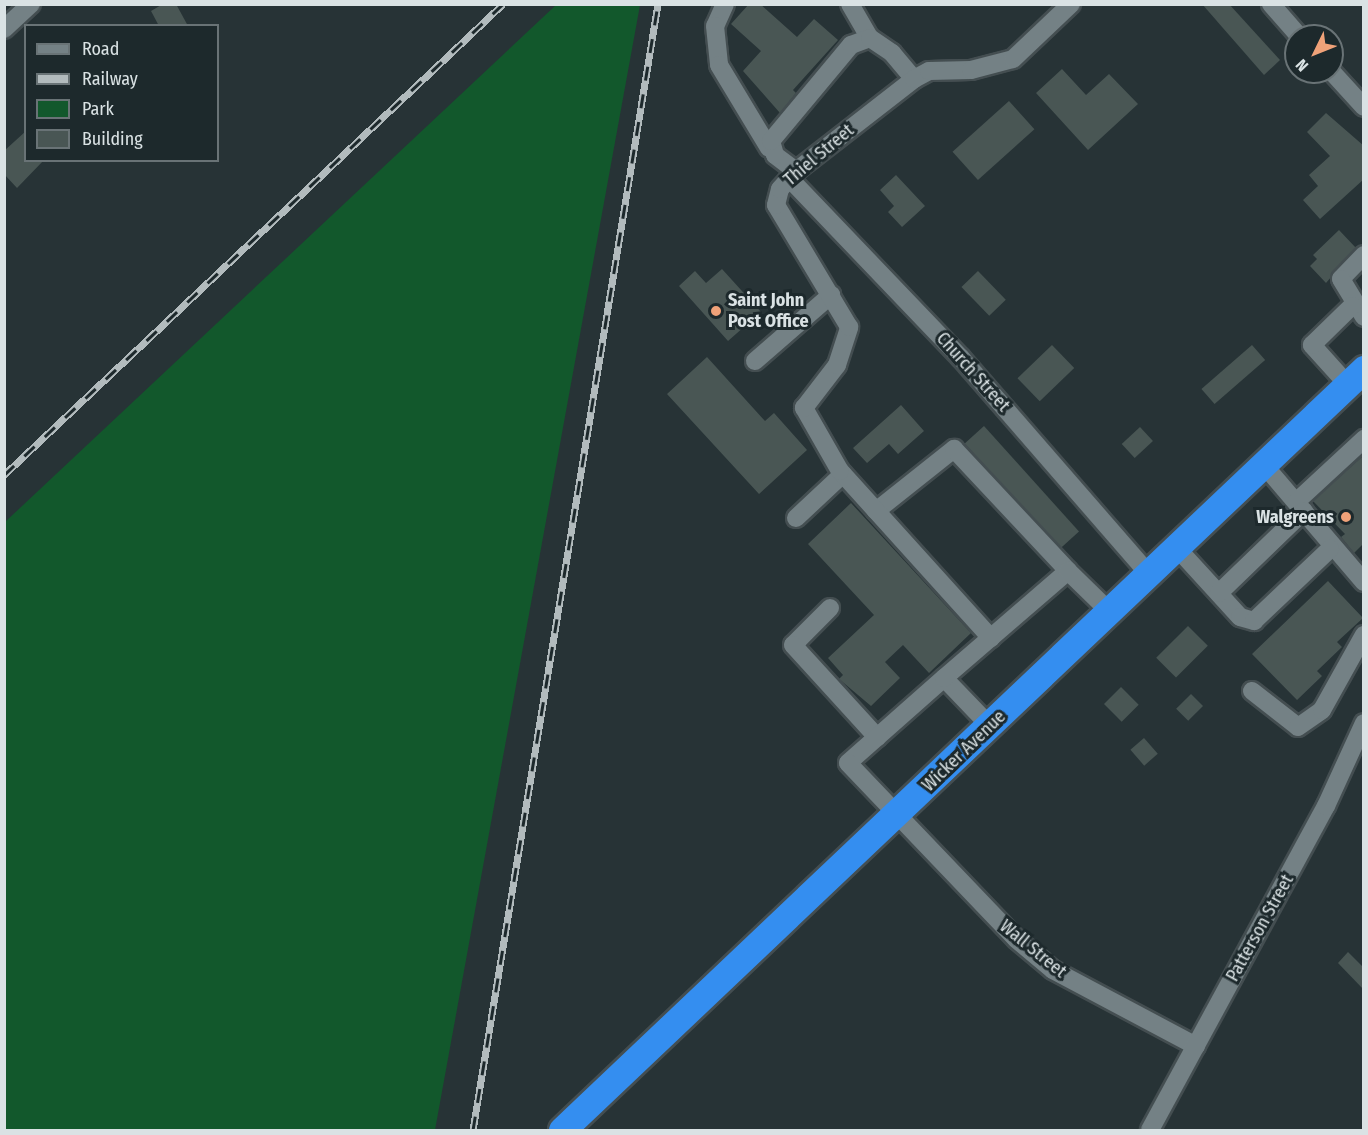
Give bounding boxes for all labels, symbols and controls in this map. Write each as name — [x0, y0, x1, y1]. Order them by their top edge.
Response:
legend — [24, 24, 219, 162]
north arrow — [1284, 24, 1344, 84]
text: Road — [82, 38, 119, 60]
text: N — [1292, 55, 1312, 75]
text: Railway — [82, 68, 138, 90]
text: Park — [82, 98, 114, 120]
street label: Thiel Street — [780, 120, 858, 190]
text: Building — [82, 128, 143, 150]
place label: Saint John Post Office — [728, 290, 809, 332]
marker: Saint John Post Office — [709, 304, 723, 318]
street label: Church Street — [932, 328, 1014, 416]
place label: Walgreens — [1256, 506, 1334, 528]
marker: Walgreens — [1339, 510, 1353, 524]
street label: Wicker Avenue — [918, 706, 1010, 796]
street label: Patterson Street — [1222, 871, 1298, 985]
street label: Wall Street — [995, 916, 1071, 982]

